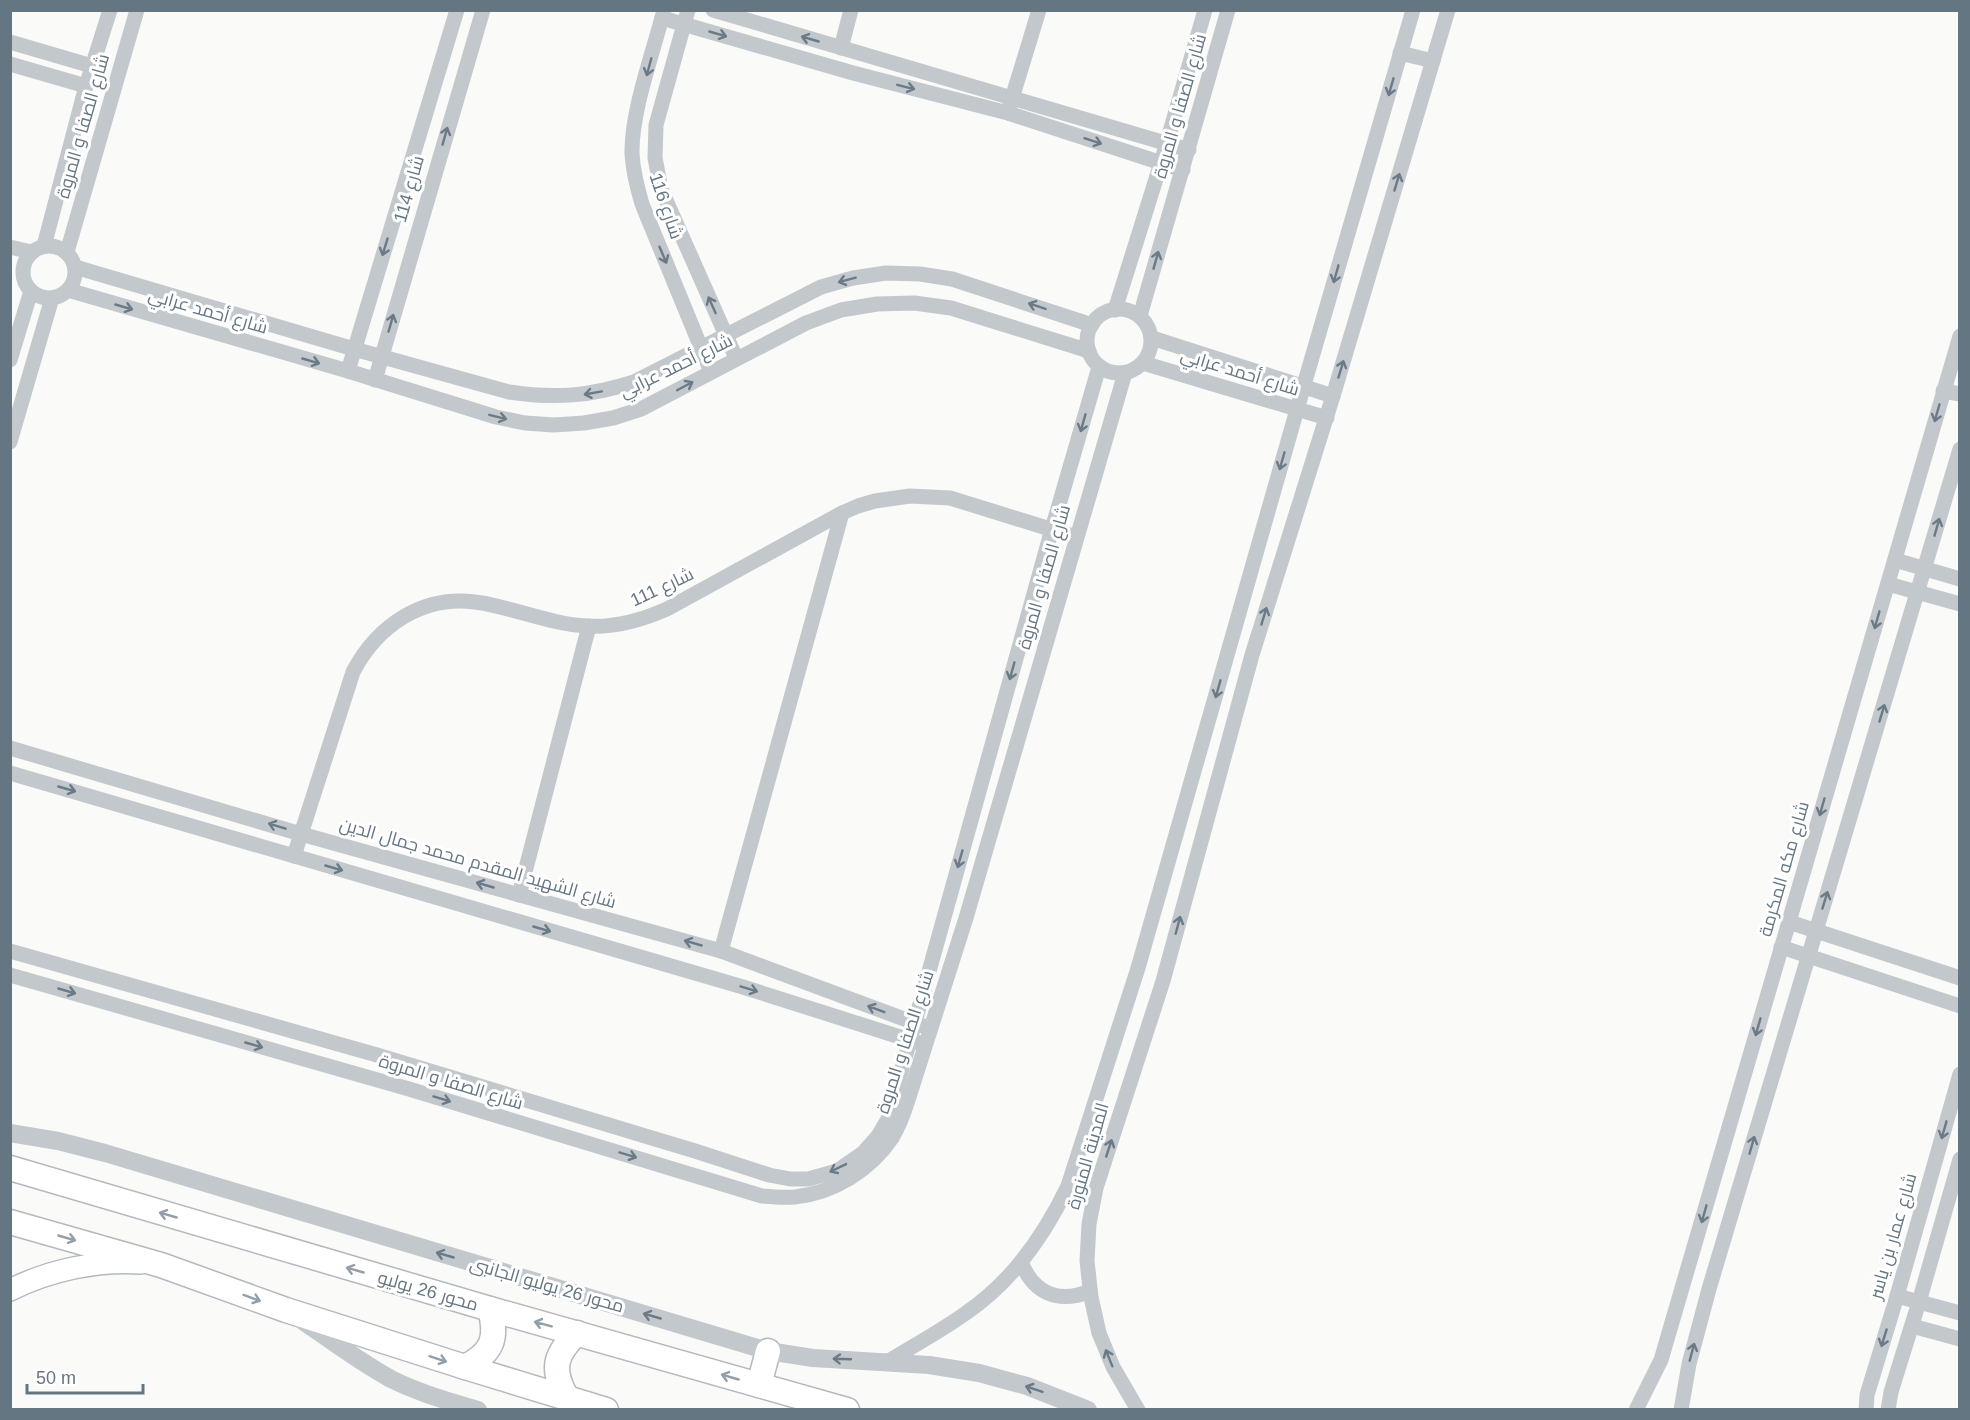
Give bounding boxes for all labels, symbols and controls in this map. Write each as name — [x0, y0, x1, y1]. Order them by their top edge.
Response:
one-way arrow — [708, 29, 727, 40]
street label: شارع الصفا و المروة — [1150, 31, 1212, 181]
one-way arrow — [801, 33, 820, 44]
street label: شارع الصفا و المروة — [53, 51, 115, 201]
one-way arrow — [642, 57, 654, 76]
one-way arrow — [1385, 77, 1396, 96]
one-way arrow — [896, 81, 915, 93]
one-way arrow — [440, 127, 451, 146]
one-way arrow — [1083, 136, 1102, 147]
street label: شارع 114 — [390, 153, 430, 225]
street label: شارع 116 — [643, 170, 687, 242]
one-way arrow — [1392, 173, 1403, 192]
one-way arrow — [379, 237, 390, 256]
one-way arrow — [658, 245, 669, 264]
one-way arrow — [1151, 251, 1162, 270]
one-way arrow — [1330, 264, 1341, 283]
one-way arrow — [838, 275, 857, 287]
street label: شارع أحمد عرابي — [145, 283, 270, 341]
one-way arrow — [706, 296, 717, 314]
one-way arrow — [1028, 300, 1047, 311]
one-way arrow — [114, 301, 133, 313]
one-way arrow — [386, 314, 397, 333]
street label: شارع أحمد عرابي — [616, 329, 737, 406]
street label: شارع أحمد عرابي — [1177, 343, 1302, 403]
one-way arrow — [301, 356, 320, 367]
one-way arrow — [1336, 360, 1347, 379]
one-way arrow — [675, 380, 693, 391]
one-way arrow — [584, 388, 604, 399]
one-way arrow — [1931, 403, 1942, 422]
one-way arrow — [488, 411, 507, 423]
one-way arrow — [1077, 413, 1088, 432]
one-way arrow — [1276, 452, 1287, 471]
street label: شارع الصفا و المروة — [1014, 502, 1076, 652]
one-way arrow — [1932, 517, 1943, 536]
street label: شارع 111 — [627, 564, 698, 612]
one-way arrow — [1260, 607, 1271, 626]
one-way arrow — [1871, 610, 1882, 629]
one-way arrow — [1006, 661, 1018, 680]
one-way arrow — [1212, 680, 1223, 699]
one-way arrow — [1877, 704, 1888, 723]
one-way arrow — [57, 784, 76, 795]
one-way arrow — [1816, 797, 1827, 816]
street label: شارع مكه المكرمة — [1755, 799, 1815, 940]
street label: شارع الشهيد المقدم محمد جمال الدين — [337, 814, 619, 914]
one-way arrow — [268, 820, 287, 831]
one-way arrow — [954, 849, 965, 868]
one-way arrow — [324, 863, 343, 874]
one-way arrow — [476, 879, 495, 890]
one-way arrow — [1820, 891, 1831, 910]
one-way arrow — [1173, 916, 1184, 935]
one-way arrow — [532, 924, 551, 935]
one-way arrow — [684, 937, 703, 948]
street label: شارع الصفا و المروة — [872, 968, 939, 1117]
one-way arrow — [739, 984, 758, 995]
one-way arrow — [57, 986, 76, 997]
one-way arrow — [867, 1002, 886, 1013]
one-way arrow — [1752, 1017, 1763, 1036]
one-way arrow — [244, 1040, 263, 1051]
street label: شارع الصفا و المروة — [376, 1051, 525, 1115]
one-way arrow — [432, 1094, 451, 1105]
street label: المدينة المنورة — [1063, 1100, 1114, 1212]
one-way arrow — [1937, 1120, 1949, 1139]
one-way arrow — [1747, 1136, 1759, 1155]
one-way arrow — [1104, 1139, 1115, 1158]
one-way arrow — [618, 1150, 637, 1161]
one-way arrow — [830, 1163, 848, 1175]
street label: شارع عمار بن ياسر — [1865, 1171, 1922, 1303]
one-way arrow — [1698, 1204, 1709, 1223]
one-way arrow — [159, 1209, 178, 1220]
one-way arrow — [57, 1233, 76, 1244]
one-way arrow — [436, 1249, 455, 1260]
street label: محور 26 يوليو الجانبى — [467, 1253, 626, 1318]
one-way arrow — [346, 1264, 365, 1275]
street label: محور 26 يوليو — [375, 1267, 480, 1316]
one-way arrow — [243, 1293, 261, 1304]
one-way arrow — [643, 1310, 662, 1321]
one-way arrow — [533, 1317, 552, 1329]
one-way arrow — [1878, 1328, 1889, 1347]
one-way arrow — [1687, 1343, 1698, 1362]
one-way arrow — [1103, 1350, 1114, 1368]
one-way arrow — [428, 1354, 447, 1365]
one-way arrow — [832, 1354, 852, 1365]
scale bar — [27, 1357, 142, 1395]
text: 50 m — [36, 1368, 76, 1388]
one-way arrow — [721, 1371, 740, 1382]
one-way arrow — [1025, 1382, 1044, 1393]

